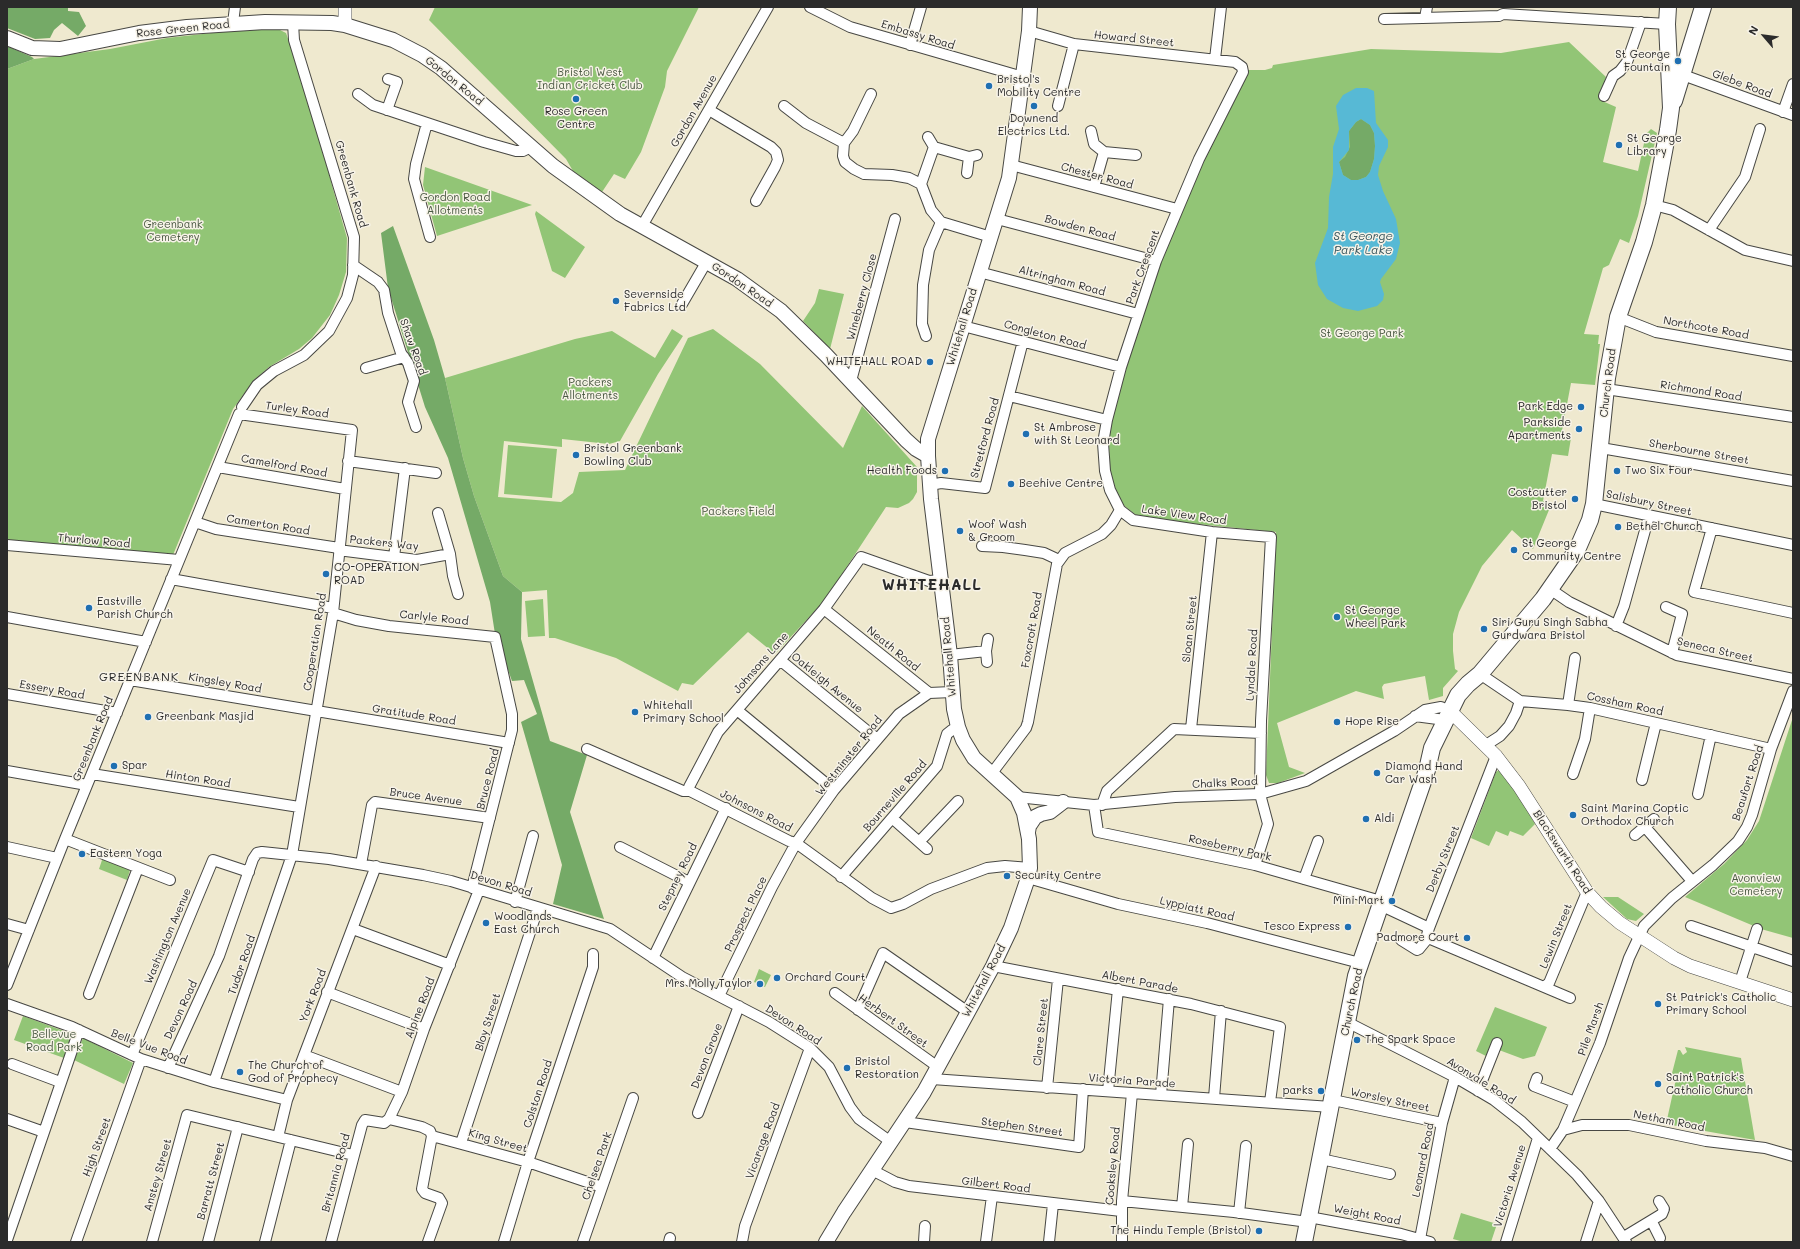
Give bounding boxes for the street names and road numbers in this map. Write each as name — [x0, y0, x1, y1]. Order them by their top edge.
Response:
street label: Rose Green Road — [136, 18, 230, 40]
street label: Embassy Road — [880, 18, 956, 52]
street label: Howard Street — [1093, 28, 1175, 50]
street label: Gordon Road — [422, 54, 486, 108]
street label: Glebe Road — [1710, 67, 1774, 101]
street label: Gordon Avenue — [668, 72, 720, 150]
street label: Greenbank Road — [332, 139, 370, 229]
street label: Chester Road — [1059, 160, 1135, 192]
street label: Bowden Road — [1043, 212, 1117, 244]
street label: Park Crescent — [1123, 228, 1163, 306]
street label: Wineberry Close — [844, 252, 880, 342]
street label: Gordon Road — [709, 260, 775, 310]
street label: Altringham Road — [1017, 263, 1107, 299]
street label: Whitehall Road — [944, 287, 980, 367]
street label: Northcote Road — [1662, 314, 1750, 342]
street label: Shaw Road — [397, 317, 429, 377]
street label: Congleton Road — [1002, 318, 1088, 352]
street label: Church Road — [1597, 348, 1619, 418]
street label: Richmond Road — [1659, 378, 1743, 404]
street label: Stretford Road — [968, 396, 1002, 480]
street label: Turley Road — [264, 399, 330, 421]
street label: Sherbourne Street — [1648, 437, 1750, 467]
street label: Camelford Road — [240, 452, 328, 480]
street label: Salisbury Street — [1605, 487, 1693, 519]
street label: Lake View Road — [1141, 503, 1227, 527]
street label: Camerton Road — [225, 512, 311, 538]
street label: Thurlow Road — [57, 531, 131, 551]
street label: Packers Way — [349, 533, 419, 553]
street label: Foxcroft Road — [1019, 591, 1045, 669]
street label: Cooperation Road — [301, 592, 329, 692]
street label: Sloan Street — [1180, 595, 1200, 663]
street label: Carlyle Road — [399, 608, 469, 628]
street label: Whitehall Road — [939, 616, 959, 698]
street label: Neath Road — [864, 624, 922, 674]
street label: Lyndale Road — [1244, 629, 1260, 701]
street label: Johnsons Lane — [731, 630, 791, 696]
street label: Seneca Street — [1676, 635, 1754, 665]
street label: Oakleigh Avenue — [788, 650, 866, 716]
street label: Kingsley Road — [187, 670, 263, 696]
street label: Essery Road — [18, 678, 86, 702]
street label: Cossham Road — [1586, 689, 1664, 719]
street label: Greenbank Road — [70, 695, 116, 783]
street label: Gratitude Road — [371, 702, 457, 728]
street label: Westminster Road — [813, 714, 885, 798]
street label: Beaufort Road — [1730, 744, 1766, 822]
street label: Bruce Road — [474, 747, 502, 811]
street label: Bourneville Road — [860, 758, 930, 834]
street label: Hinton Road — [165, 767, 231, 791]
street label: Chalks Road — [1192, 775, 1258, 791]
street label: Bruce Avenue — [389, 785, 463, 809]
street label: Johnsons Road — [718, 787, 794, 835]
street label: Blackswarth Road — [1530, 808, 1594, 896]
street label: Derby Street — [1424, 824, 1462, 894]
street label: Roseberry Park — [1187, 832, 1273, 864]
street label: Stepney Road — [656, 841, 700, 913]
street label: Devon Road — [469, 868, 533, 900]
street label: Prospect Place — [722, 874, 770, 954]
street label: Washington Avenue — [142, 886, 194, 986]
street label: Lyppiatt Road — [1159, 894, 1235, 924]
street label: Lewin Street — [1537, 901, 1575, 971]
street label: Tudor Road — [226, 934, 258, 996]
street label: Whitehall Road — [959, 942, 1009, 1020]
street label: York Road — [297, 967, 329, 1025]
street label: Church Road — [1338, 967, 1366, 1037]
street label: Albert Parade — [1101, 968, 1179, 996]
street label: Alpine Road — [402, 976, 438, 1040]
street label: Devon Road — [162, 978, 200, 1042]
street label: Bloy Street — [472, 991, 504, 1053]
street label: Herbert Street — [856, 991, 930, 1051]
street label: Clare Street — [1031, 997, 1051, 1067]
street label: Pile Marsh — [1575, 1000, 1607, 1058]
street label: Devon Road — [763, 1002, 823, 1048]
street label: Devon Grove — [688, 1021, 726, 1091]
street label: Belle Vue Road — [109, 1026, 189, 1068]
street label: Avonvale Road — [1444, 1055, 1518, 1107]
street label: Colston Road — [521, 1058, 555, 1130]
street label: Victoria Parade — [1088, 1071, 1176, 1091]
street label: Worsley Street — [1349, 1085, 1431, 1115]
street label: Vicarage Road — [743, 1101, 783, 1181]
street label: Netham Road — [1632, 1108, 1706, 1134]
street label: High Street — [80, 1115, 114, 1179]
street label: Stephen Street — [980, 1115, 1064, 1139]
street label: Leonard Road — [1409, 1122, 1437, 1198]
street label: King Street — [467, 1126, 529, 1156]
street label: Cooksley Road — [1103, 1126, 1123, 1206]
street label: Chelsea Park — [579, 1130, 615, 1202]
street label: Britannia Road — [319, 1132, 353, 1214]
street label: Anstey Street — [141, 1137, 175, 1213]
street label: Barratt Street — [194, 1141, 228, 1221]
street label: Victoria Avenue — [1491, 1143, 1529, 1229]
street label: Gilbert Road — [961, 1174, 1031, 1196]
street label: Weight Road — [1332, 1202, 1402, 1228]

